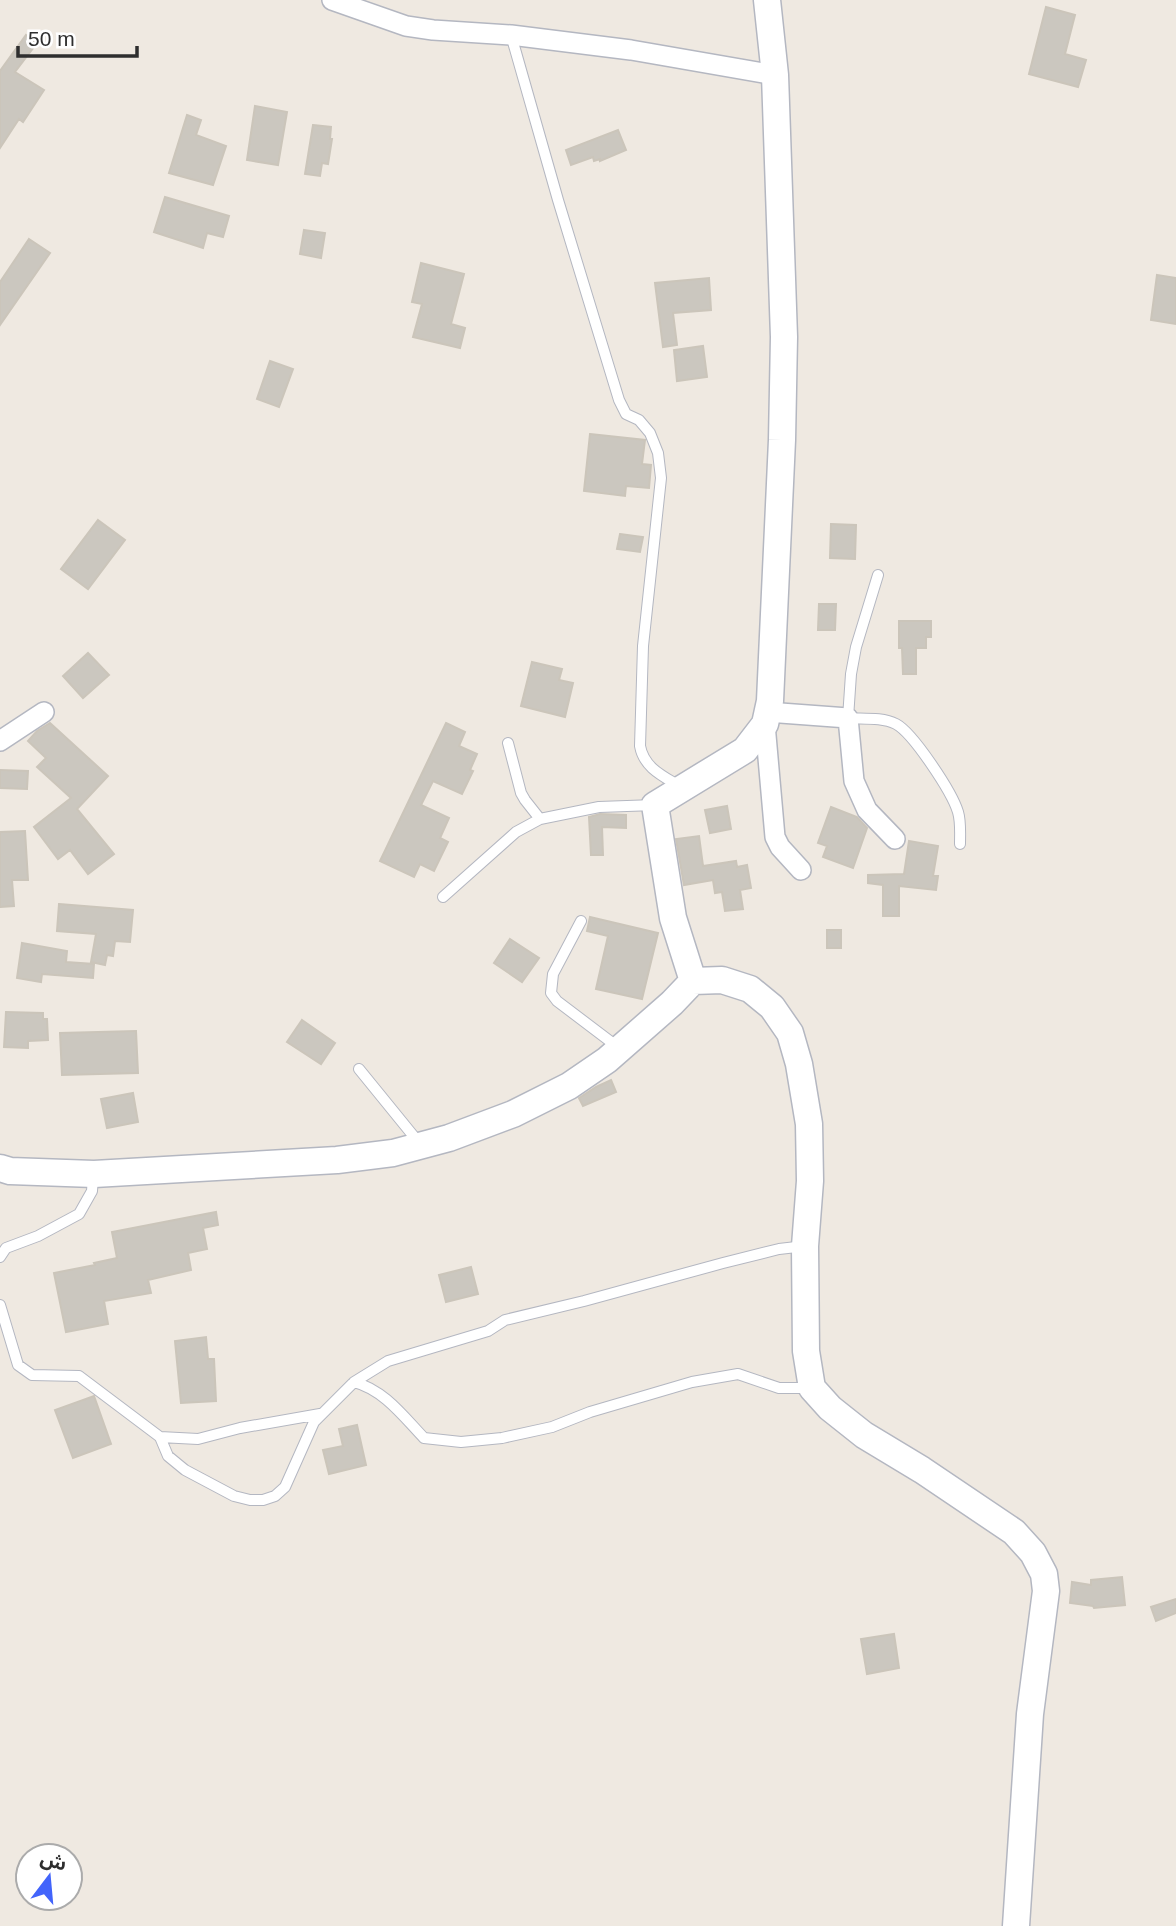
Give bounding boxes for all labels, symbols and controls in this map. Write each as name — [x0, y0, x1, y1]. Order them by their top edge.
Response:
scale bar — [18, 14, 136, 58]
text: 50 m — [28, 27, 75, 50]
north arrow — [14, 1842, 84, 1912]
text: ش — [38, 1847, 69, 1875]

